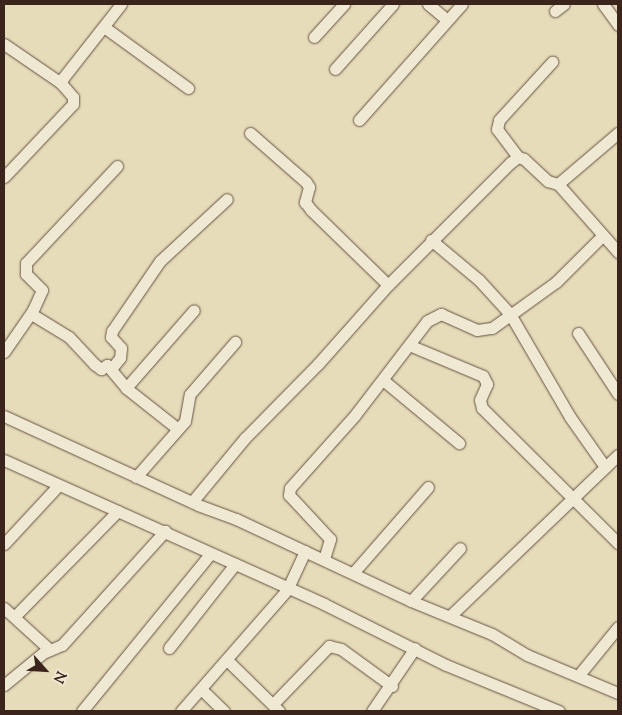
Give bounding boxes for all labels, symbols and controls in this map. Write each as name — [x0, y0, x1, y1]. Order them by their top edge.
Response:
north arrow — [20, 645, 70, 695]
text: N — [47, 667, 70, 686]

